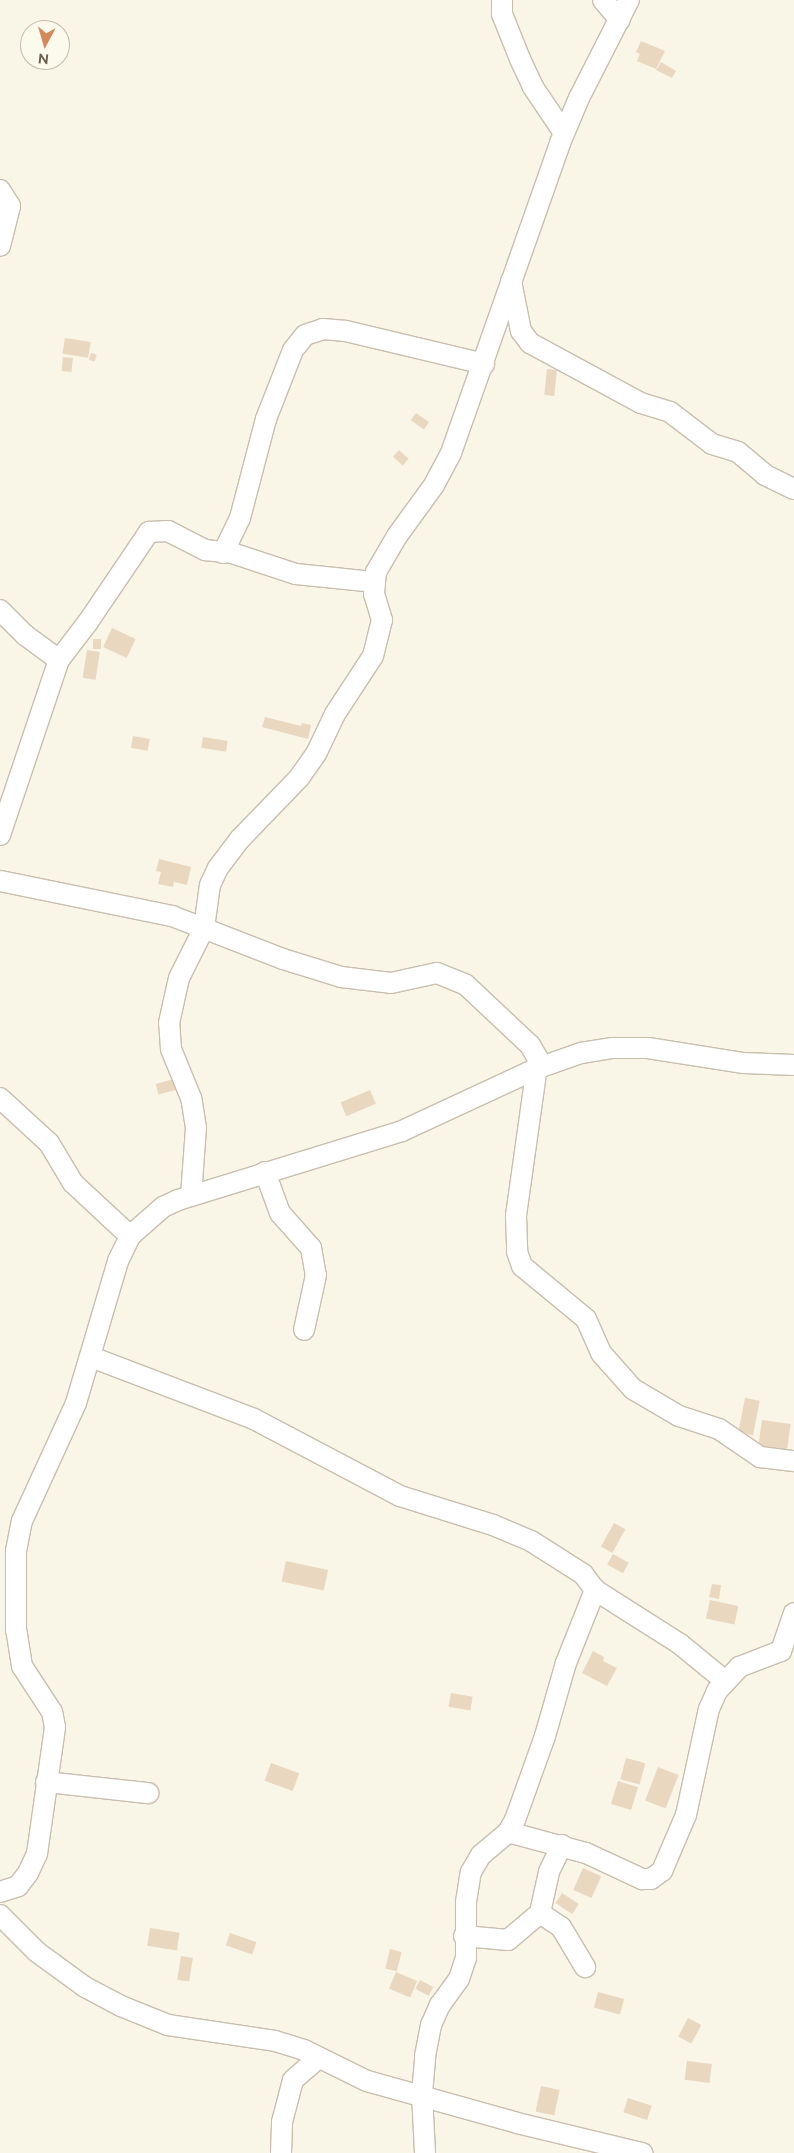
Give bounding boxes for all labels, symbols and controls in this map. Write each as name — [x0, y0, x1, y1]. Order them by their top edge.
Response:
north arrow — [20, 20, 70, 70]
text: N — [37, 50, 50, 67]

